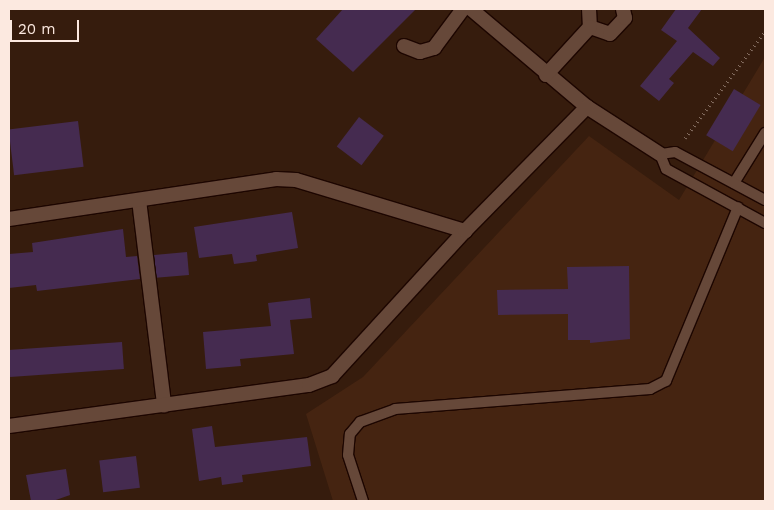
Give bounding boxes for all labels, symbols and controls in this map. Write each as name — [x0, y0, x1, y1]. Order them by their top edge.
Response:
scale bar — [12, 10, 81, 42]
text: 20 m — [18, 20, 56, 38]

